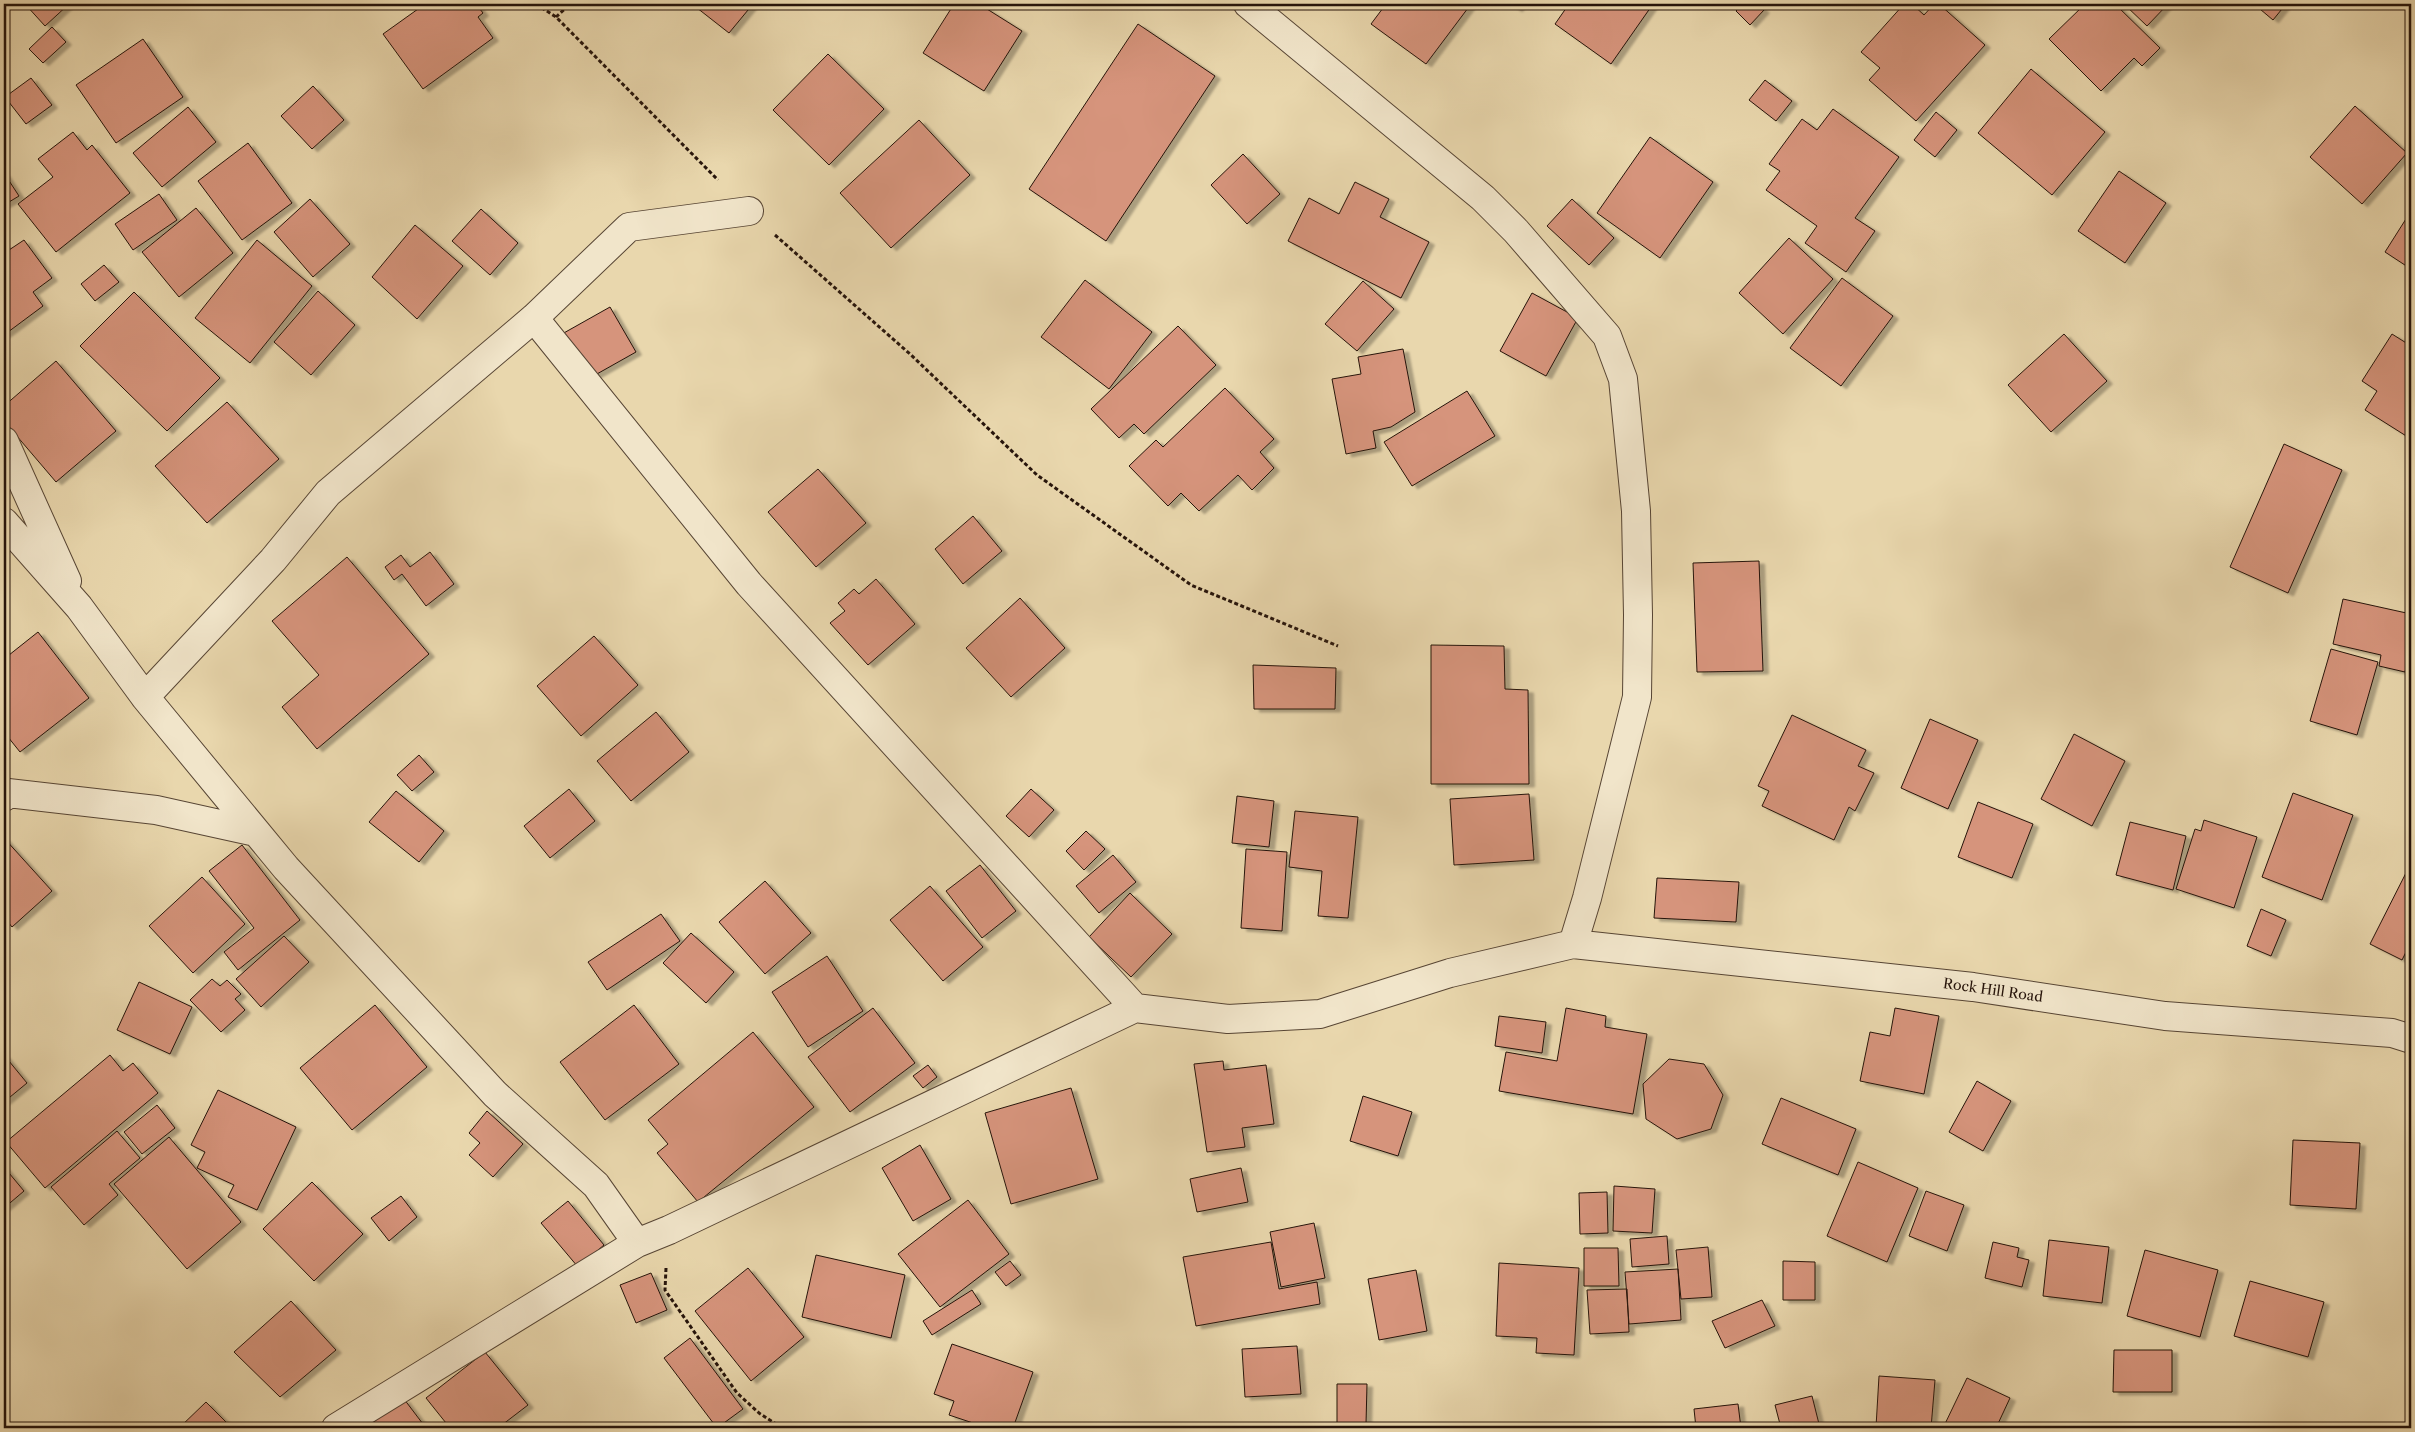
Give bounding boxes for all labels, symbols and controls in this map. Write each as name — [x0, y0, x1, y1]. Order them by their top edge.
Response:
street label: Rock Hill Road — [1942, 974, 2044, 1006]

